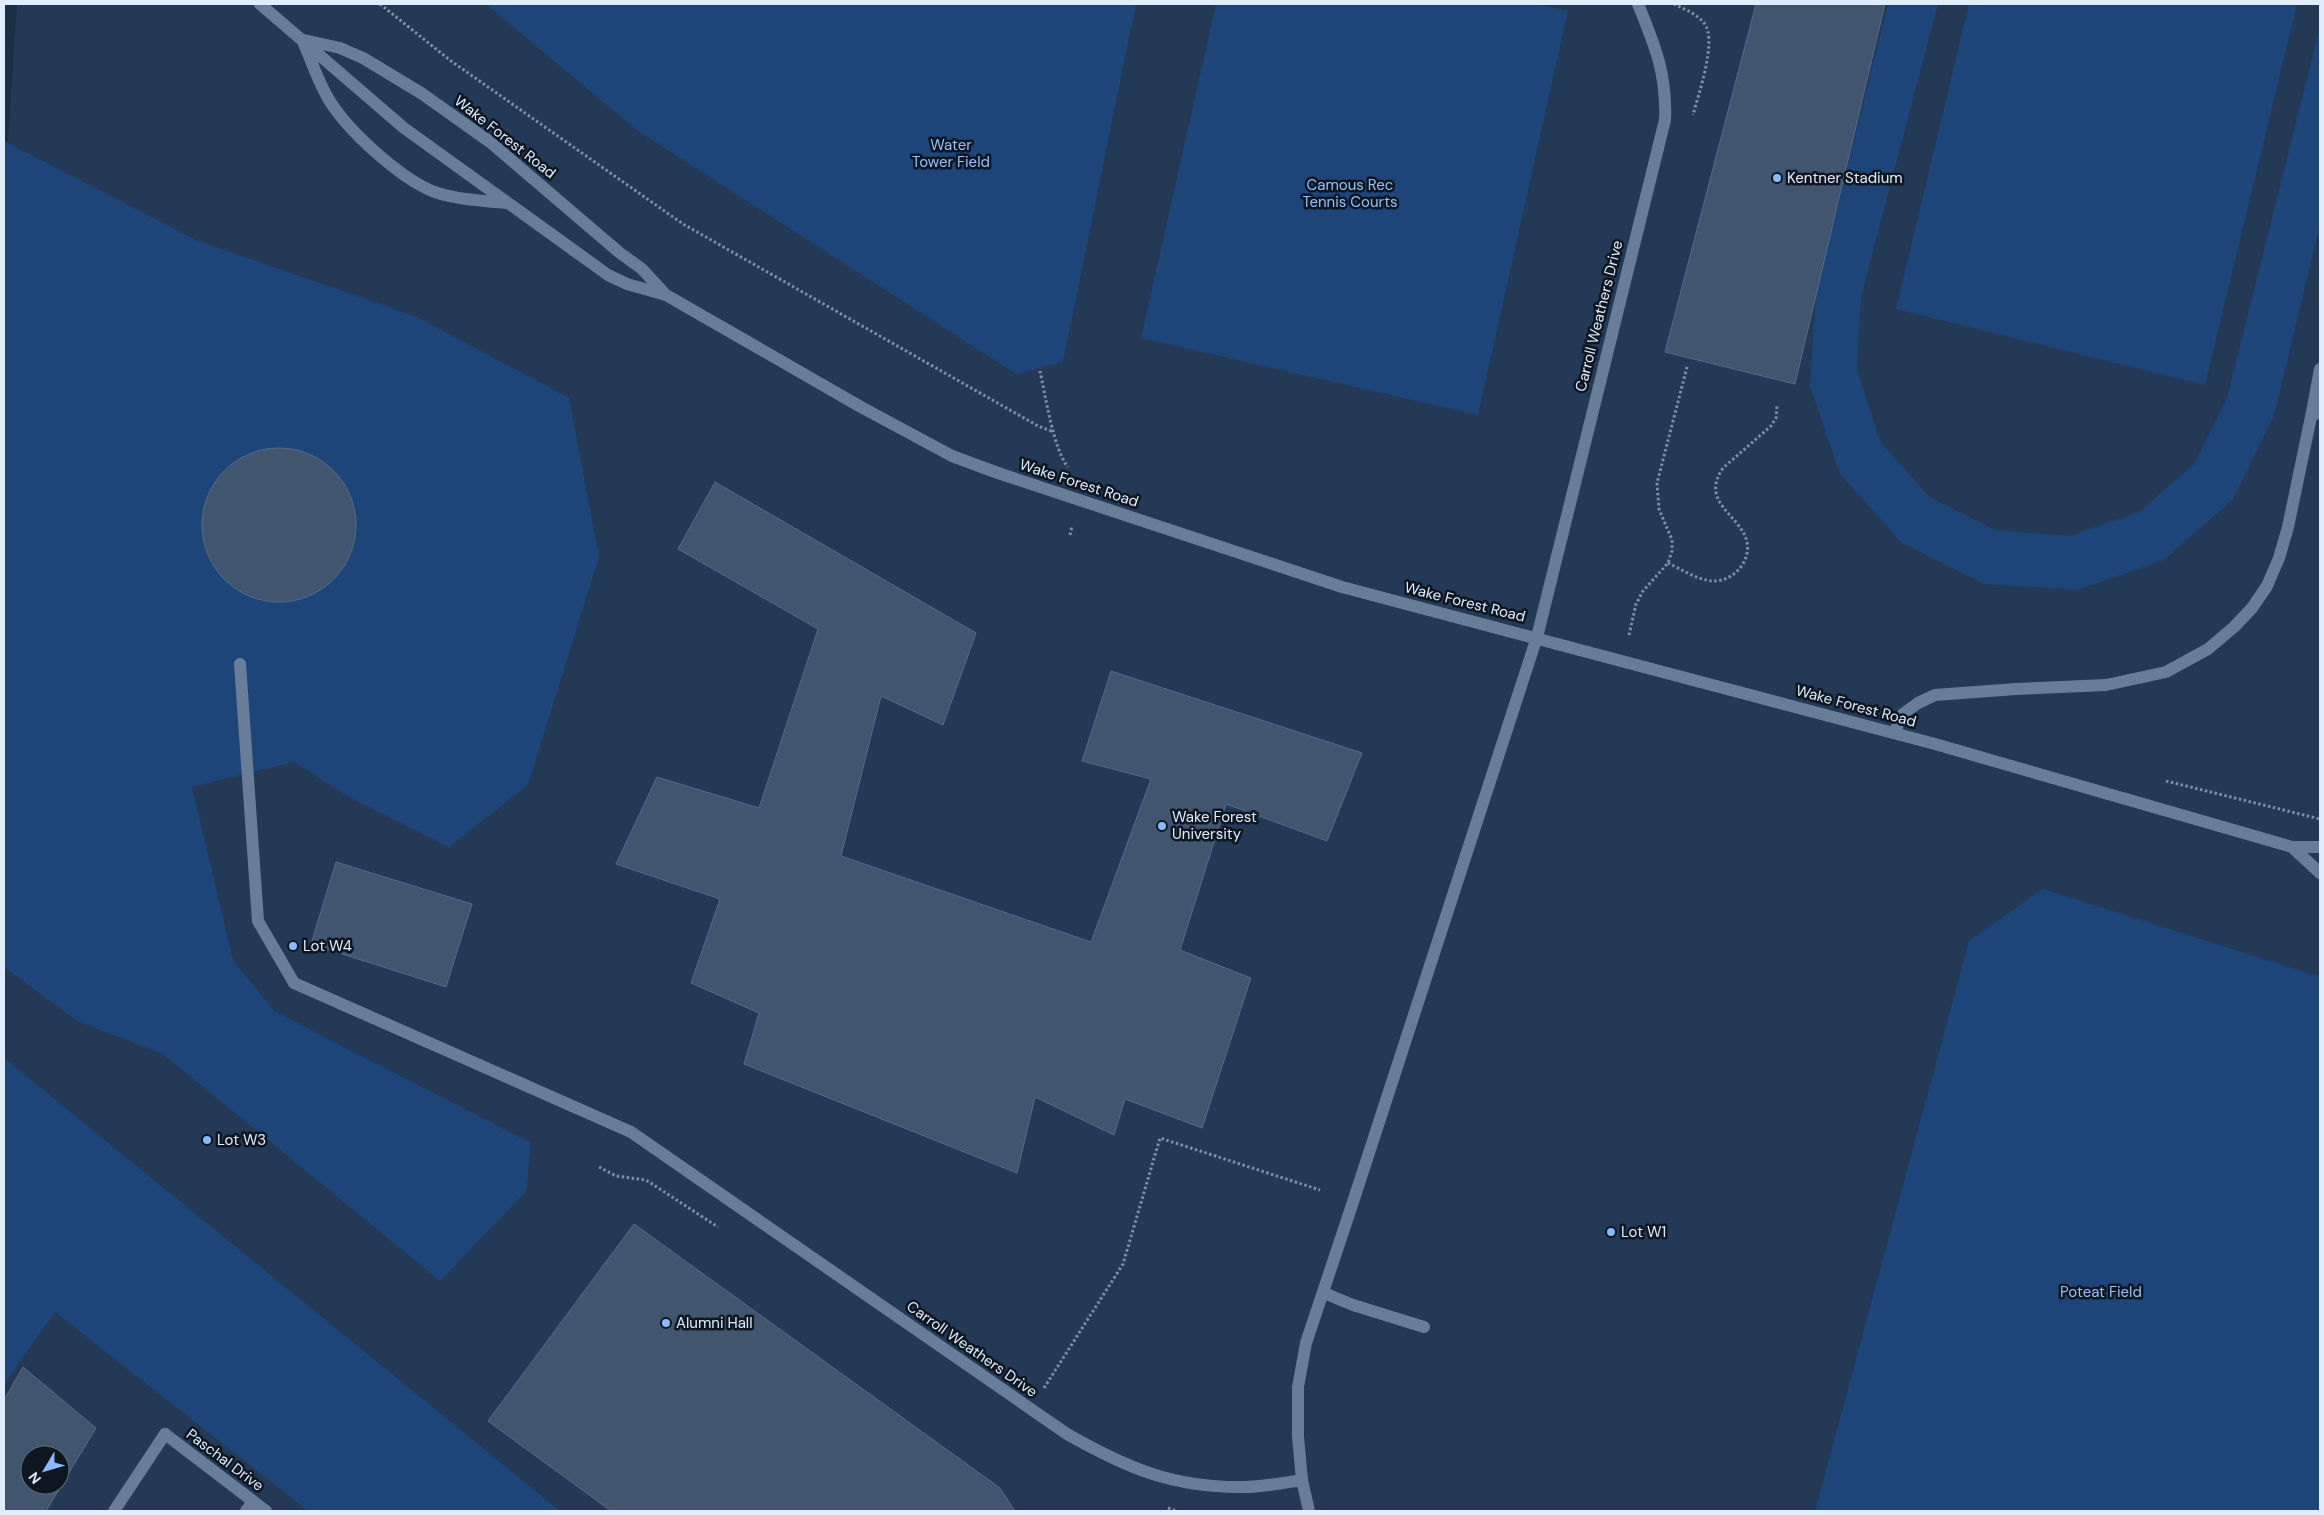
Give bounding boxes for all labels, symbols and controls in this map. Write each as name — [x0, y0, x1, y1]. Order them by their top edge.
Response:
street label: Wake Forest Road — [450, 91, 560, 183]
park label: Water Tower Field — [912, 135, 990, 172]
place label: Kentner Stadium — [1787, 168, 1903, 188]
marker: Kentner Stadium — [1771, 172, 1783, 184]
park label: Camous Rec Tennis Courts — [1302, 175, 1398, 212]
street label: Carroll Weathers Drive — [1571, 238, 1627, 394]
street label: Wake Forest Road — [1017, 454, 1141, 512]
street label: Wake Forest Road — [1402, 577, 1528, 627]
street label: Wake Forest Road — [1794, 680, 1918, 732]
place label: Wake Forest University — [1172, 807, 1257, 844]
marker: Wake Forest University — [1156, 820, 1168, 832]
place label: Lot W4 — [303, 936, 352, 956]
marker: Lot W4 — [287, 940, 299, 952]
place label: Lot W3 — [217, 1130, 266, 1150]
marker: Lot W3 — [201, 1134, 213, 1146]
place label: Lot W1 — [1621, 1222, 1666, 1242]
marker: Lot W1 — [1605, 1226, 1617, 1238]
park label: Poteat Field — [2060, 1282, 2142, 1302]
street label: Carroll Weathers Drive — [903, 1296, 1041, 1402]
place label: Alumni Hall — [676, 1313, 753, 1333]
marker: Alumni Hall — [660, 1317, 672, 1329]
street label: Paschal Drive — [182, 1424, 268, 1496]
north arrow — [20, 1445, 70, 1495]
text: N — [25, 1468, 45, 1488]

